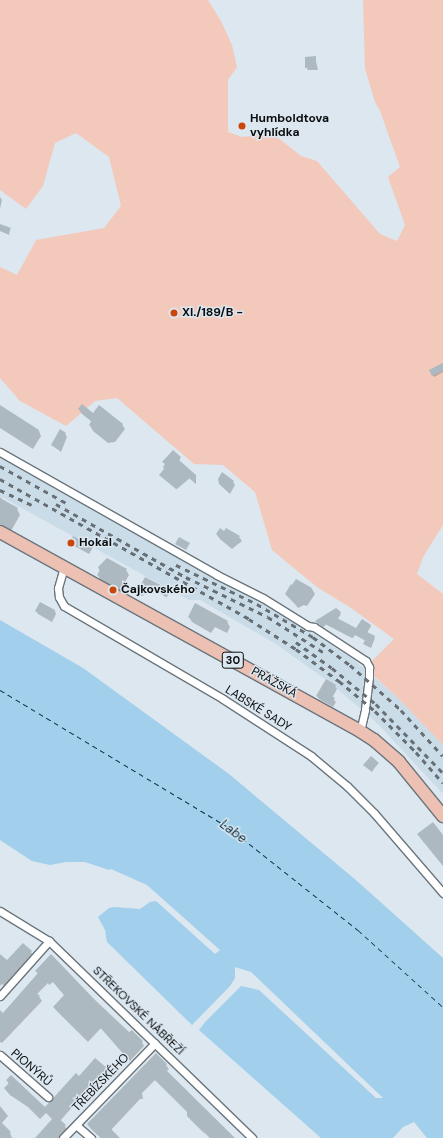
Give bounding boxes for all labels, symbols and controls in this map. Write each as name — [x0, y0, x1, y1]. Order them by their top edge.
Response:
place label: Humboldtova vyhlídka — [250, 112, 329, 140]
marker: Humboldtova vyhlídka — [237, 121, 247, 131]
place label: XI./189/B - — [182, 306, 243, 320]
marker: XI./189/B - — [169, 308, 179, 318]
place label: Hokal — [79, 536, 112, 550]
marker: Hokal — [66, 538, 76, 548]
place label: Čajkovského — [121, 583, 195, 597]
marker: Čajkovského — [108, 585, 118, 595]
road number: 30 — [221, 651, 245, 669]
street label: PRAŽSKÁ — [248, 664, 300, 702]
street label: LABSKÉ SADY — [222, 683, 294, 735]
water label: Labe — [216, 817, 250, 847]
street label: STŘEKOVSKÉ NÁBŘEŽÍ — [89, 964, 187, 1058]
street label: PIONÝRŮ — [8, 1046, 54, 1090]
street label: TŘEBÍZSKÉHO — [70, 1051, 132, 1115]

